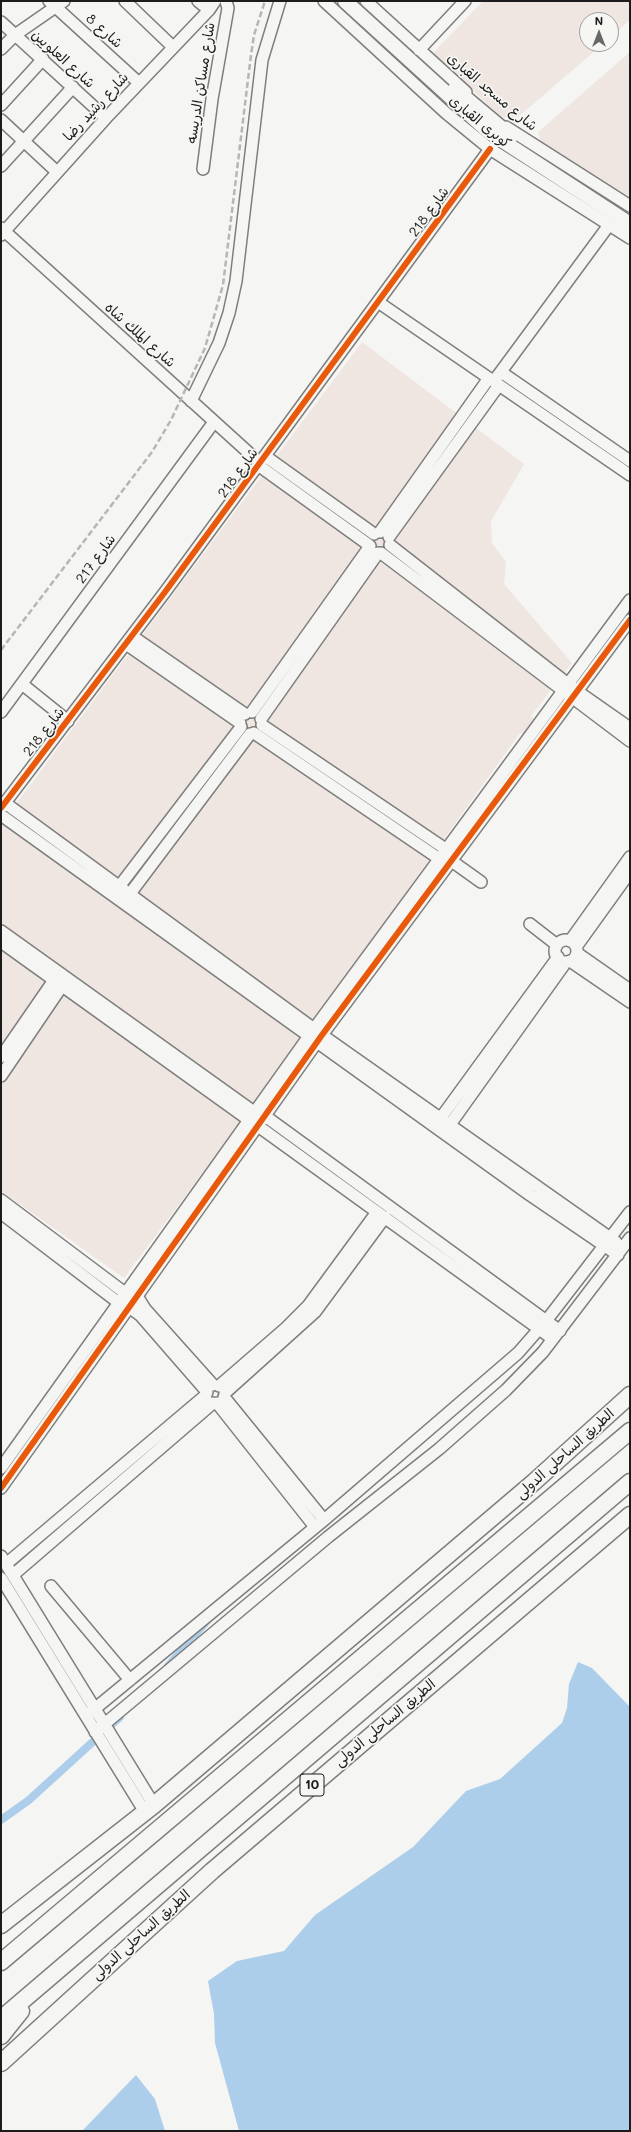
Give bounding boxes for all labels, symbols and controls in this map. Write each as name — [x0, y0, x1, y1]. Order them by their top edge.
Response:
street label: شارع 8 — [82, 10, 126, 52]
north arrow — [579, 12, 619, 52]
text: N — [595, 13, 603, 28]
street label: شارع مساكن الدريسه — [183, 21, 219, 145]
street label: شارع العلويين — [28, 26, 98, 92]
street label: شارع مسجد القبارى — [444, 49, 540, 135]
street label: شارع رشيد رضا — [60, 69, 132, 145]
street label: كوبرى القبارى — [446, 92, 514, 152]
street label: شارع 218 — [405, 184, 453, 240]
street label: شارع الملك شاه — [101, 299, 179, 371]
street label: شارع 218 — [214, 445, 262, 501]
street label: شارع 217 — [73, 531, 119, 587]
street label: شارع 218 — [20, 704, 68, 760]
street label: الطريق الساحلى الدولى — [512, 1405, 618, 1503]
street label: الطريق الساحلى الدولى — [331, 1676, 439, 1770]
road number: 10 — [300, 1774, 324, 1796]
street label: الطريق الساحلى الدولى — [88, 1886, 194, 1984]

